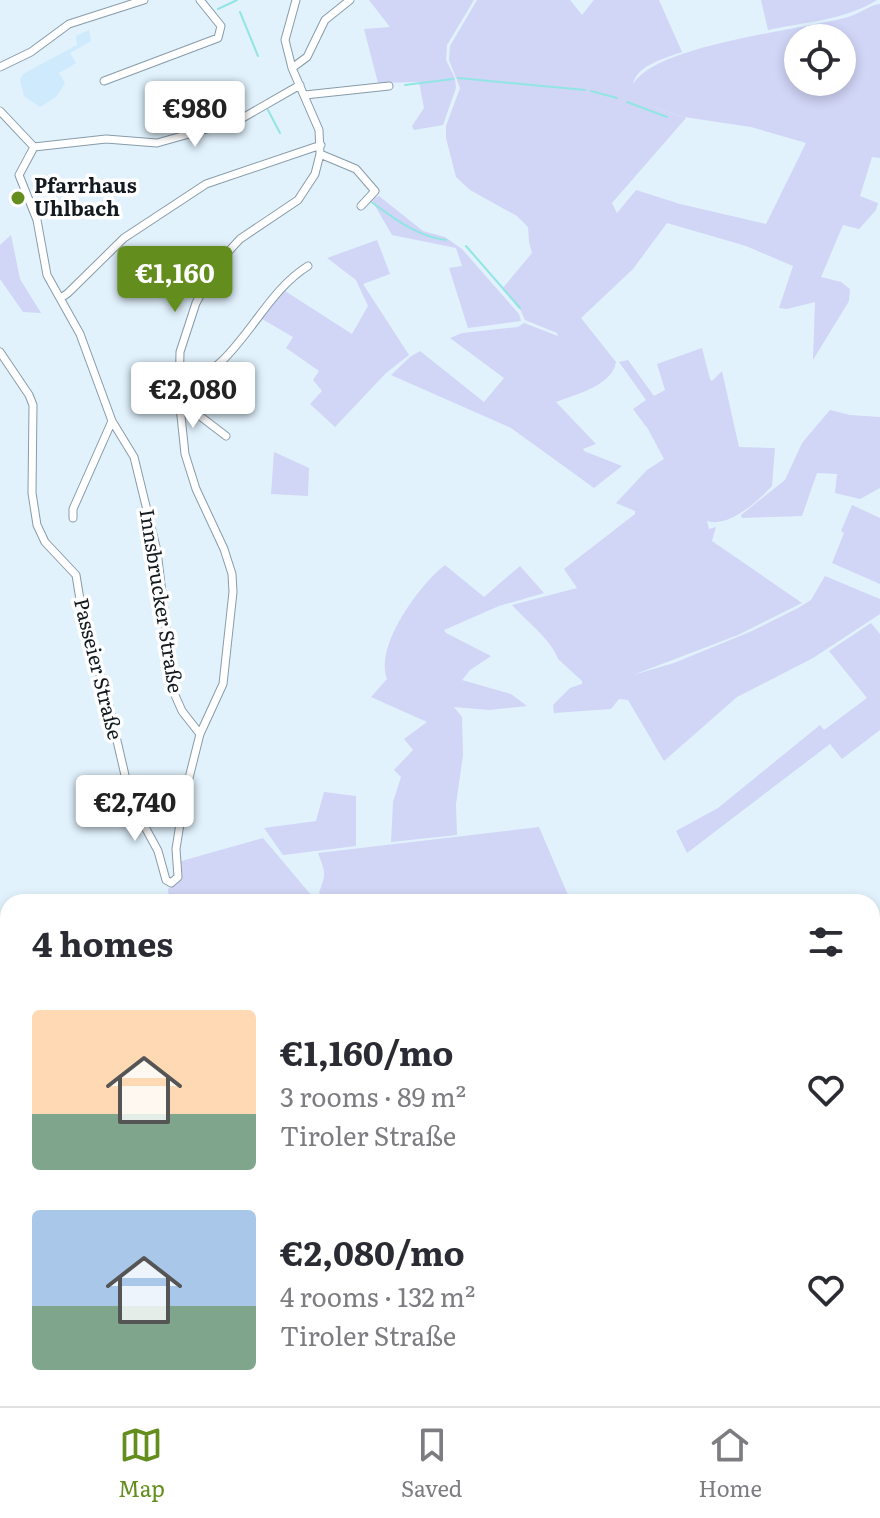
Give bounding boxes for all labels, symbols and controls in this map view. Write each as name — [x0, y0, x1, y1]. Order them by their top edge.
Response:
map controls — [784, 24, 856, 96]
button: locate — [784, 24, 856, 96]
pin: €980 — [148, 81, 242, 149]
text: €980 — [163, 87, 227, 126]
place label: Pfarrhaus Uhlbach — [34, 169, 137, 222]
marker: Pfarrhaus Uhlbach — [9, 189, 27, 207]
pin: €1,160 — [110, 246, 240, 314]
text: €1,160 — [135, 252, 215, 291]
pin: €2,080 — [128, 362, 258, 430]
text: €2,080 — [149, 368, 237, 407]
street label: Innsbrucker Straße — [134, 506, 192, 695]
street label: Passeier Straße — [68, 595, 132, 742]
pin: €2,740 — [70, 775, 200, 843]
text: €2,740 — [94, 781, 176, 820]
text: 4 homes — [32, 917, 173, 967]
icon: filters — [804, 920, 848, 964]
text: €1,160/mo — [280, 1026, 454, 1076]
icon: home — [96, 1042, 192, 1138]
icon: heart — [804, 1068, 848, 1112]
text: 3 rooms · 89 m² — [280, 1076, 466, 1115]
text: Tiroler Straße — [280, 1115, 456, 1154]
text: €2,080/mo — [280, 1226, 465, 1276]
icon: home — [96, 1242, 192, 1338]
icon: heart — [804, 1268, 848, 1312]
text: 4 rooms · 132 m² — [280, 1276, 475, 1315]
text: Tiroler Straße — [280, 1315, 456, 1354]
tab: Map — [118, 1423, 165, 1504]
tab: Saved — [401, 1423, 462, 1504]
tab: Home — [698, 1423, 762, 1504]

